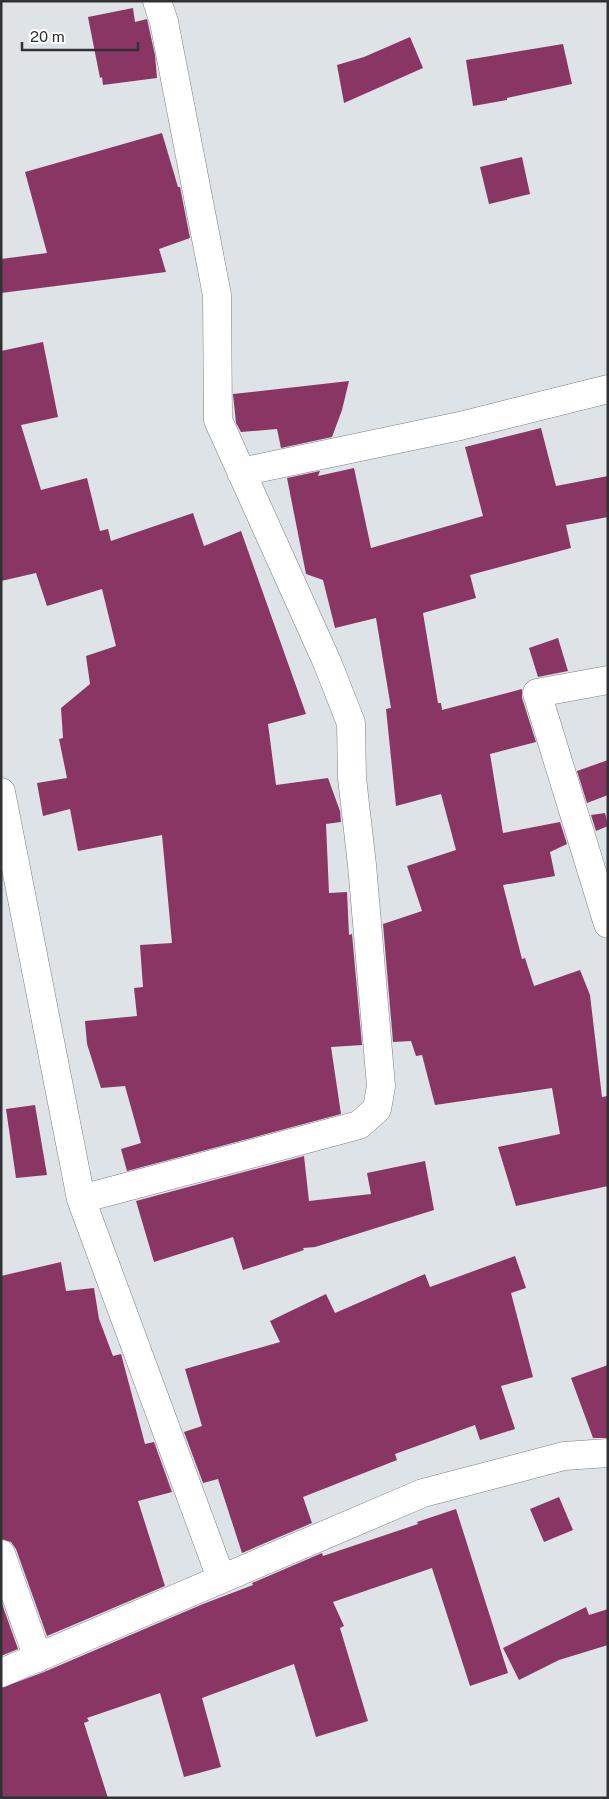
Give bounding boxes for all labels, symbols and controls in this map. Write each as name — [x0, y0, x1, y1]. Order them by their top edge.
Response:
scale bar — [22, 20, 139, 52]
text: 20 m — [30, 28, 65, 45]

